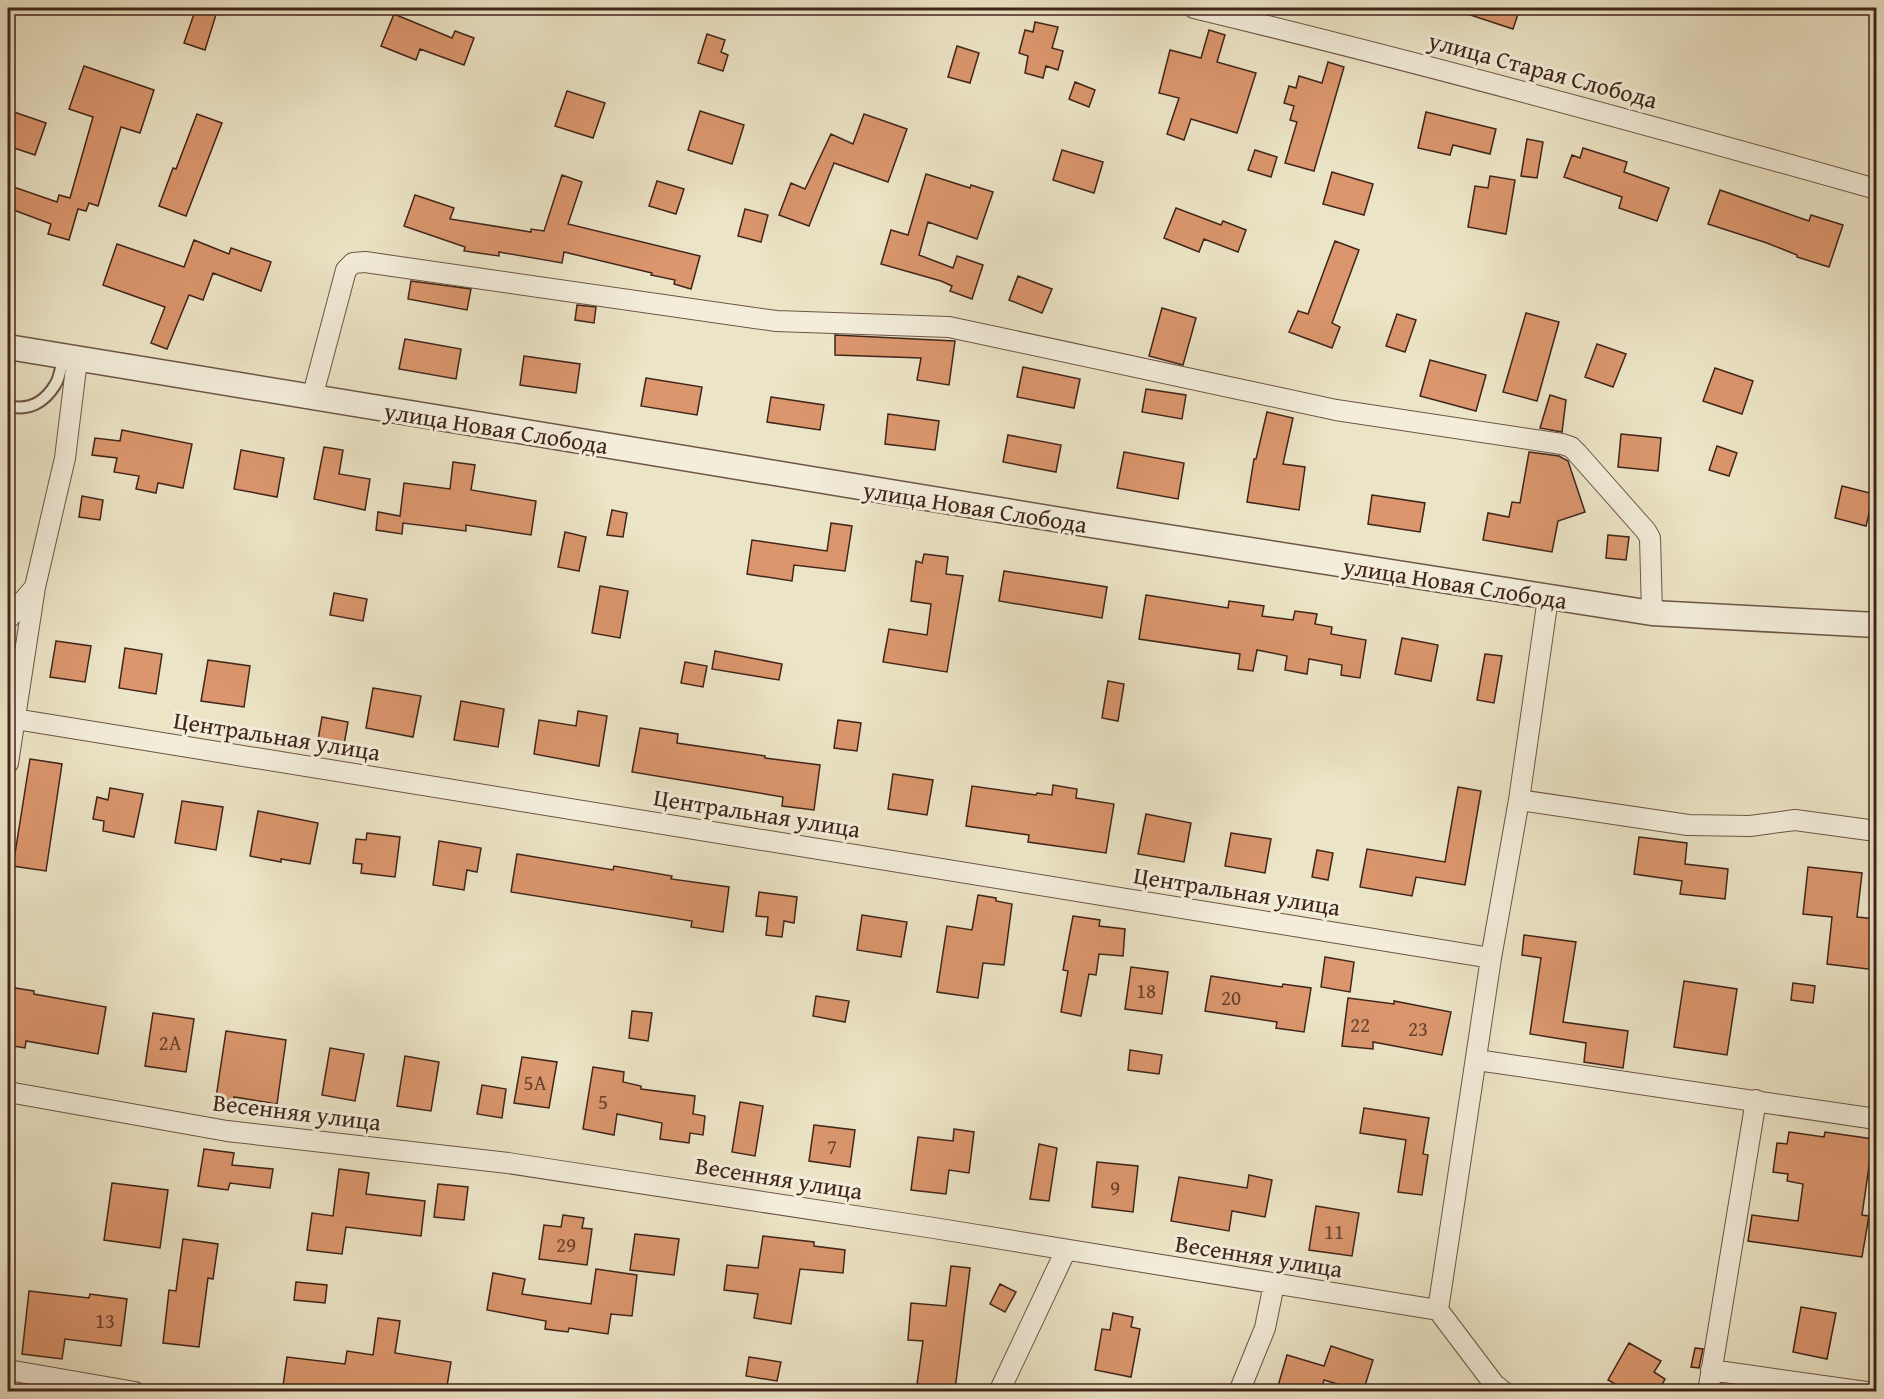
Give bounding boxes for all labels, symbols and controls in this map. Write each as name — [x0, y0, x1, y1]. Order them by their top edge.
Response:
street label: улица Старая Слобода — [1424, 22, 1662, 118]
street label: улица Новая Слобода — [381, 393, 611, 463]
street label: улица Новая Слобода — [860, 472, 1090, 542]
street label: улица Новая Слобода — [1340, 548, 1570, 618]
street label: Центральная улица — [171, 702, 383, 770]
street label: Центральная улица — [651, 779, 863, 847]
street label: Центральная улица — [1131, 857, 1343, 925]
house number: 18 — [1136, 975, 1156, 1006]
house number: 20 — [1221, 982, 1241, 1013]
house number: 22 — [1350, 1009, 1370, 1040]
house number: 23 — [1408, 1013, 1428, 1044]
house number: 2А — [159, 1027, 182, 1058]
house number: 5А — [524, 1067, 547, 1098]
street label: Весенняя улица — [211, 1084, 384, 1140]
house number: 5 — [598, 1086, 608, 1117]
house number: 7 — [827, 1131, 837, 1162]
street label: Весенняя улица — [693, 1147, 866, 1209]
house number: 9 — [1110, 1172, 1120, 1203]
house number: 11 — [1324, 1216, 1344, 1247]
street label: Весенняя улица — [1173, 1225, 1346, 1287]
house number: 29 — [556, 1229, 576, 1260]
house number: 13 — [95, 1305, 115, 1336]

